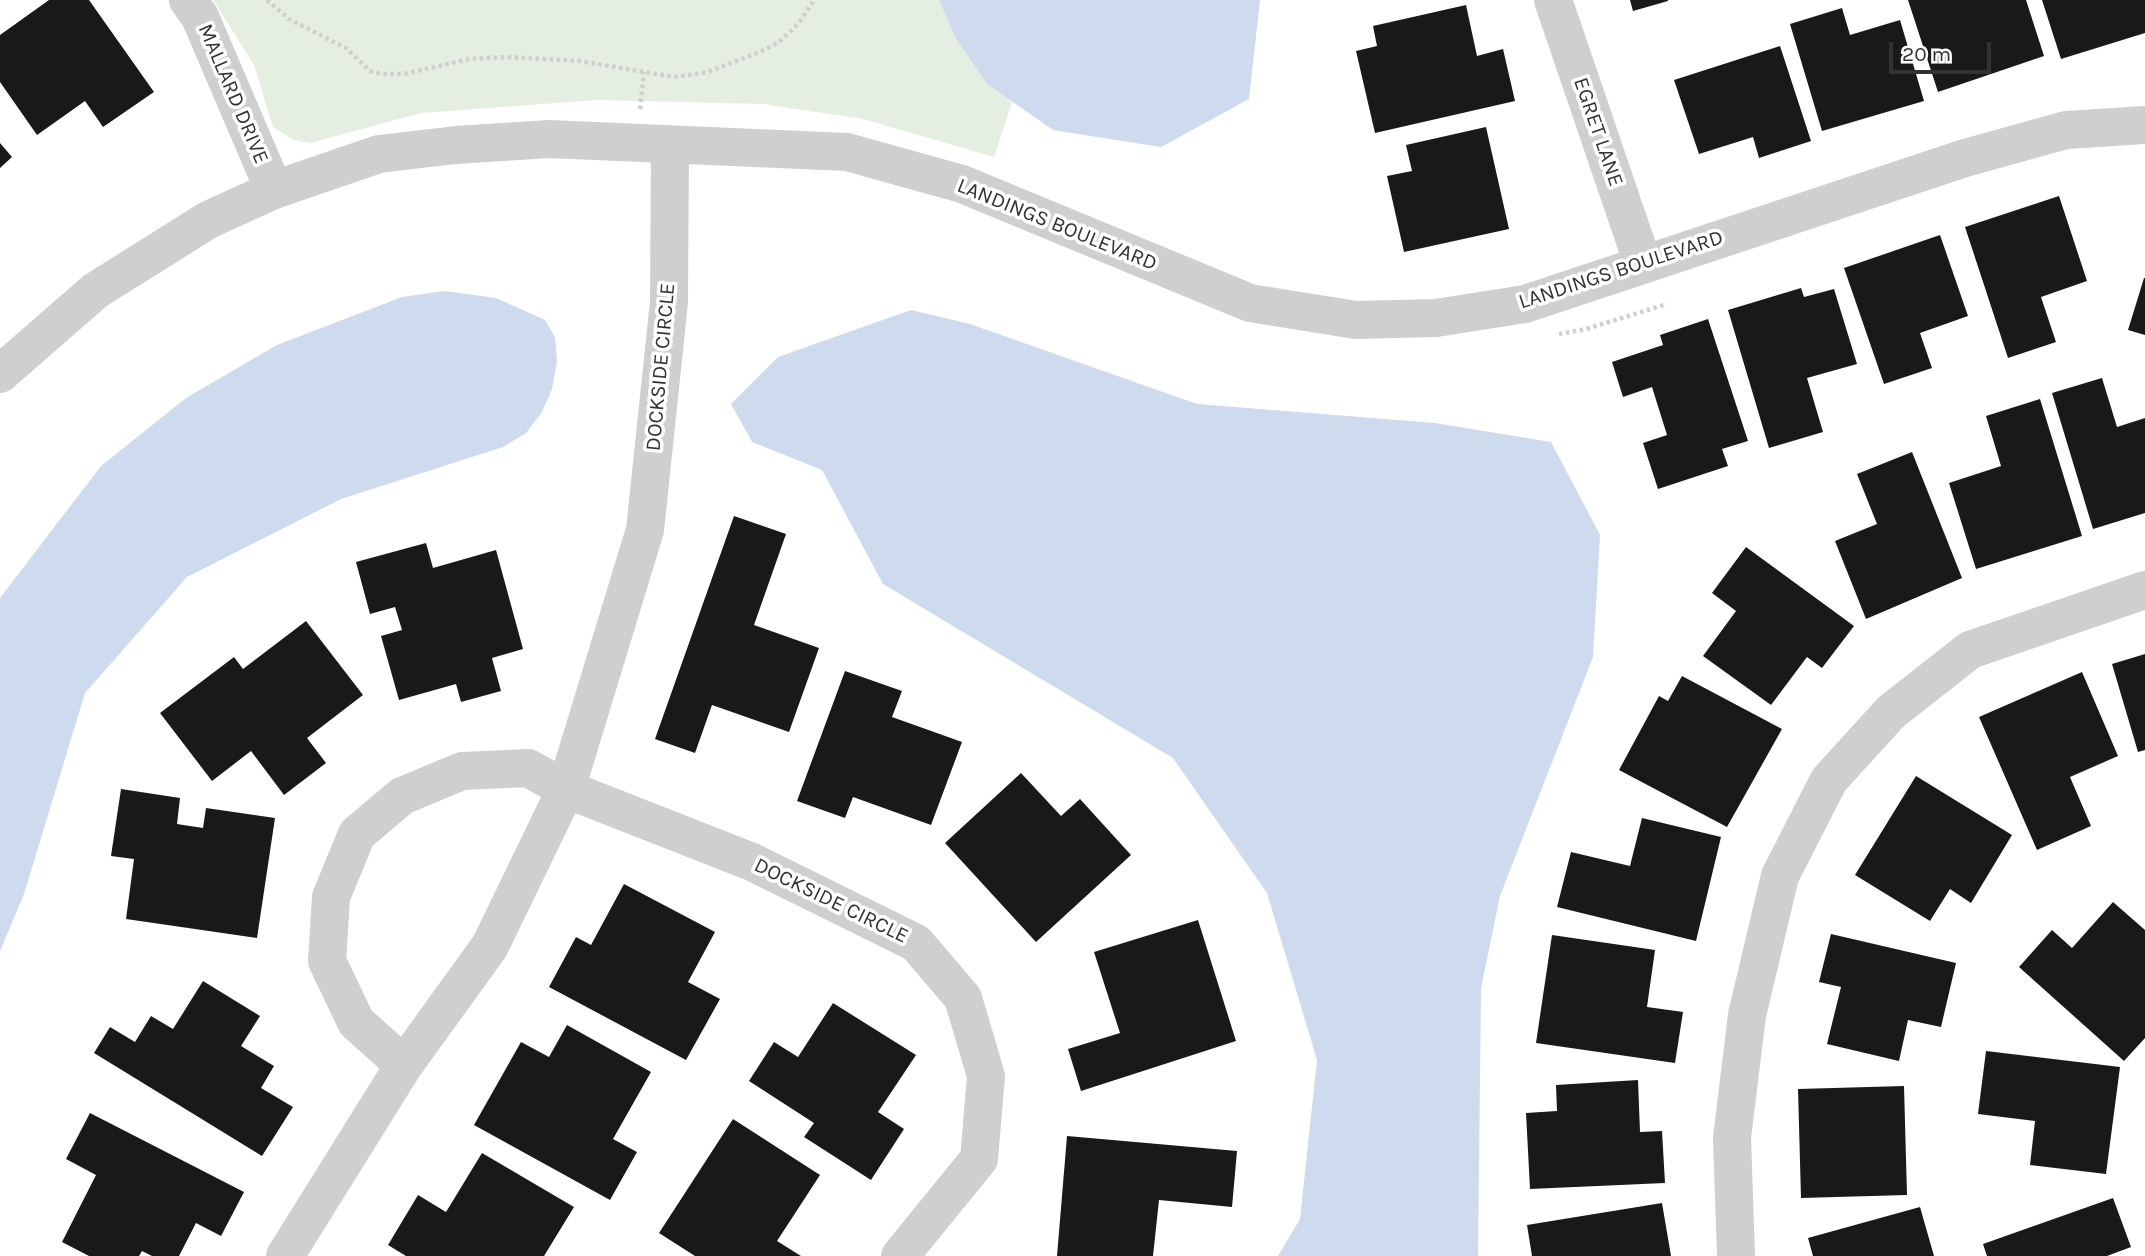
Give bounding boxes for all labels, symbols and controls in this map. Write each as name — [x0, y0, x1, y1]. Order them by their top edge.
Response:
street label: MALLARD DRIVE — [192, 20, 274, 168]
scale bar — [1893, 28, 1994, 72]
text: 20 m — [1902, 42, 1951, 66]
street label: EGRET LANE — [1568, 74, 1628, 190]
street label: LANDINGS BOULEVARD — [953, 173, 1161, 277]
street label: LANDINGS BOULEVARD — [1516, 225, 1726, 315]
street label: DOCKSIDE CIRCLE — [641, 282, 681, 452]
street label: DOCKSIDE CIRCLE — [750, 853, 912, 949]

